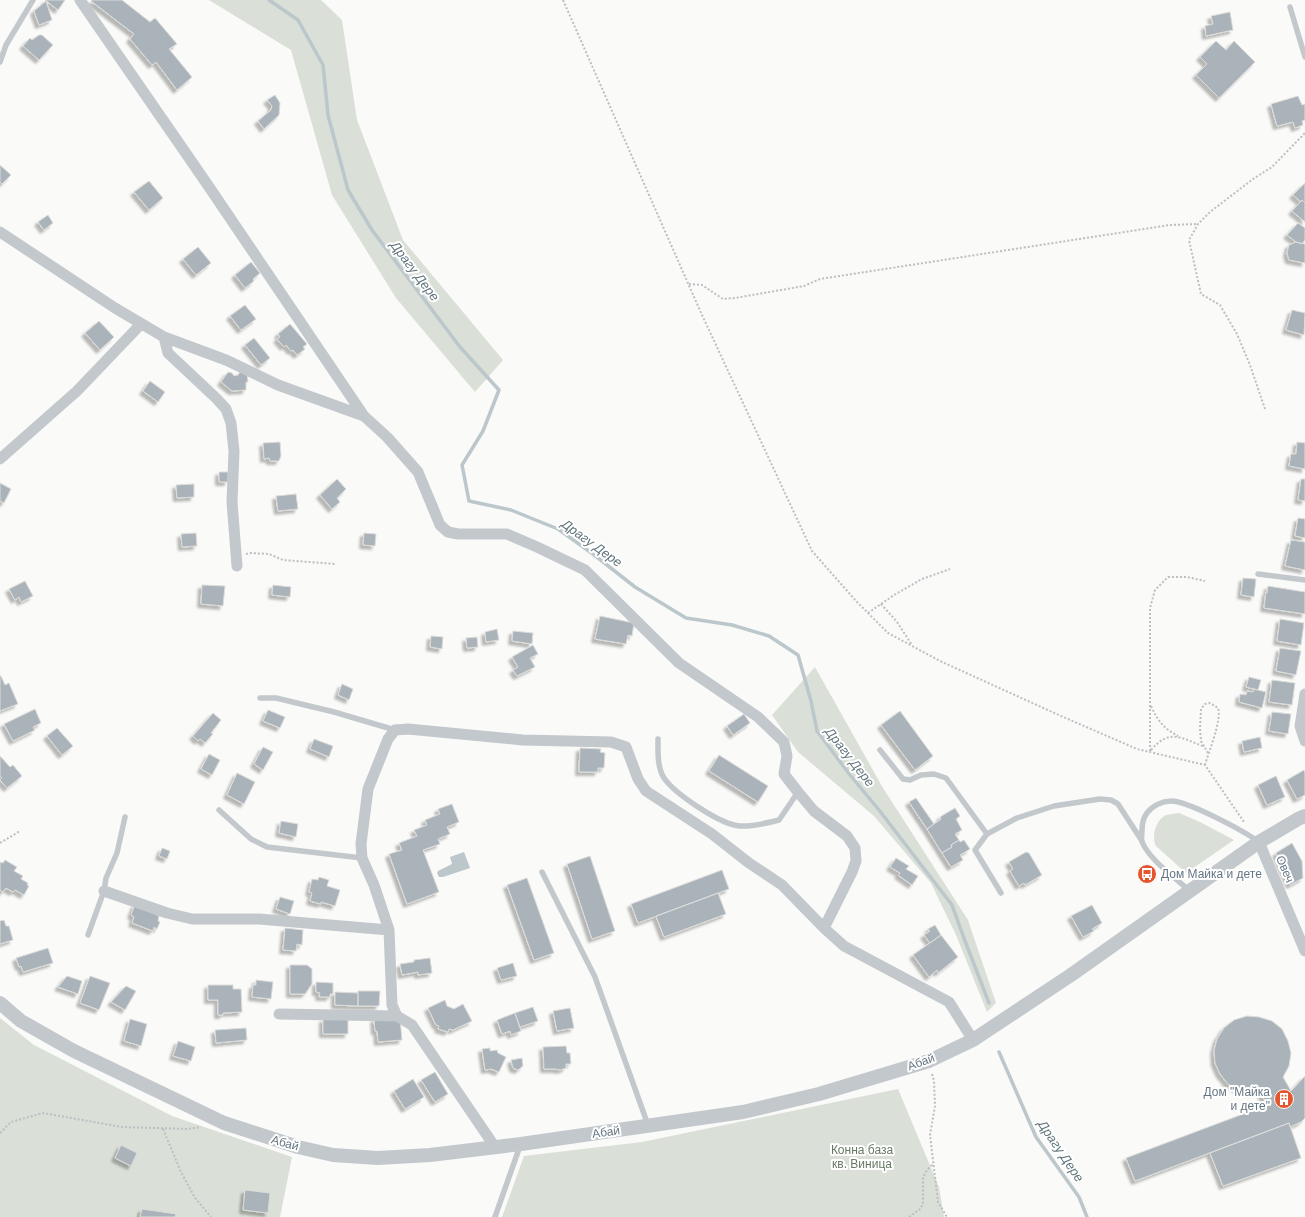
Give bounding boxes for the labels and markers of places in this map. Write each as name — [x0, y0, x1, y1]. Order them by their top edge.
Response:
bus stop icon: Дом Майка и дете — [1136, 863, 1158, 885]
place label: Дом Майка и дете — [1161, 867, 1262, 881]
place label: Дом "Майка и дете" — [1204, 1085, 1270, 1113]
building icon: Дом "Майка и дете" — [1273, 1088, 1295, 1110]

